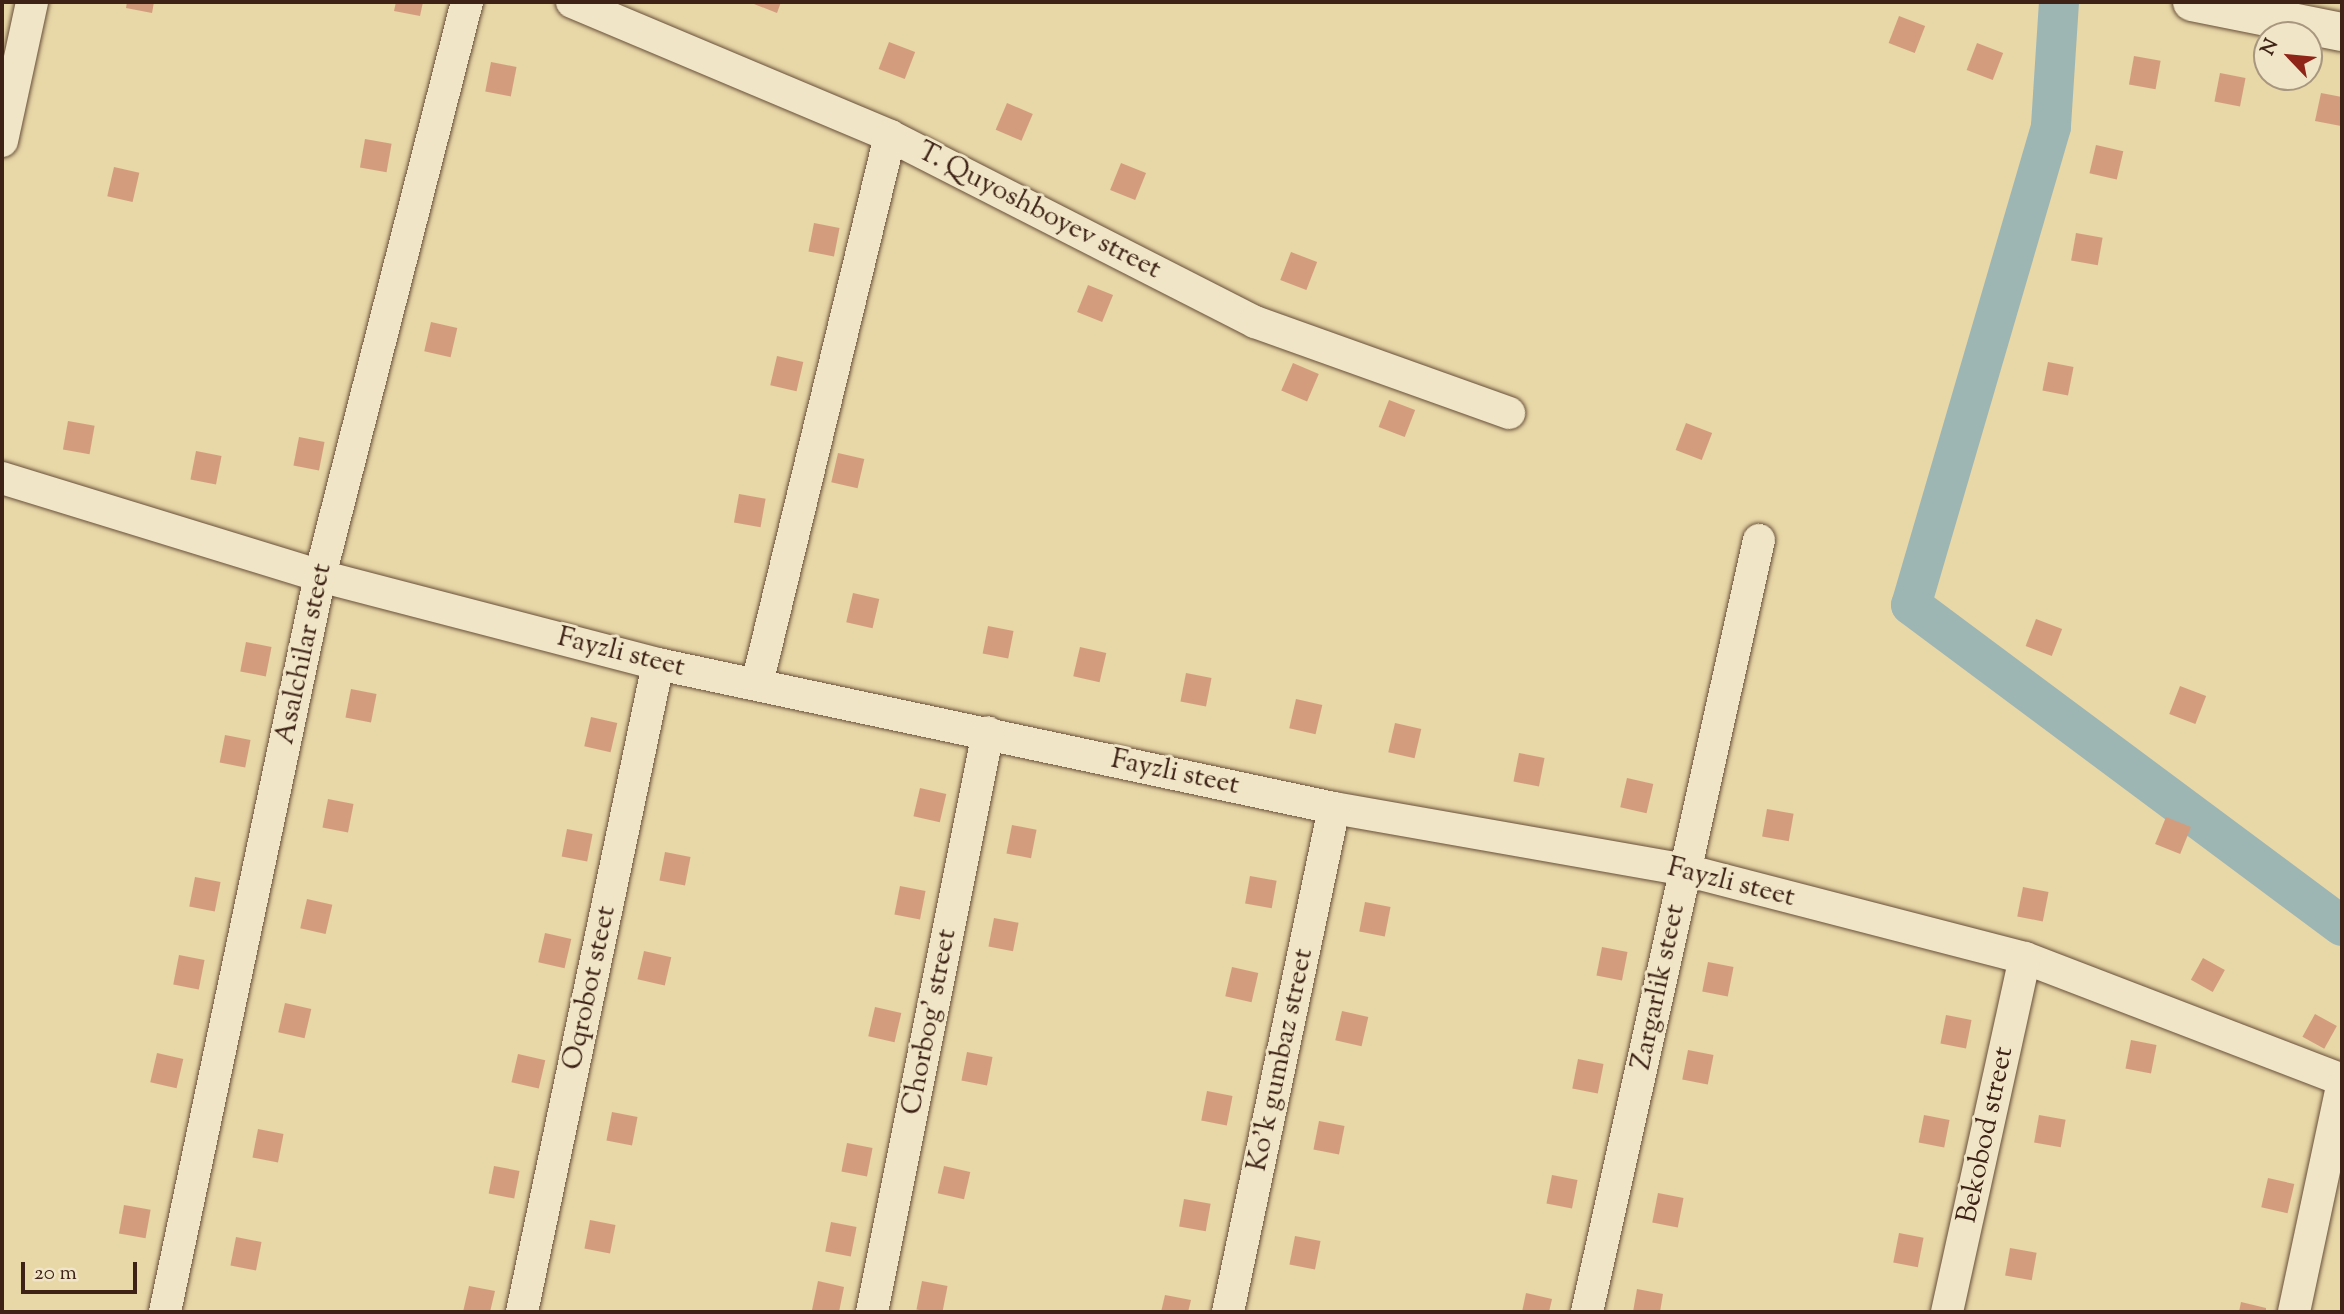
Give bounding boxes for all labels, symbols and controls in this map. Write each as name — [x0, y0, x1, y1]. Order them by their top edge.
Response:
north arrow — [2253, 21, 2323, 91]
text: N — [2255, 35, 2286, 60]
street label: T. Quyoshboyev street — [912, 135, 1166, 287]
street label: Asalchilar steet — [268, 561, 340, 747]
street label: Fayzli steet — [554, 621, 688, 685]
street label: Fayzli steet — [1108, 743, 1242, 803]
street label: Fayzli steet — [1664, 851, 1798, 915]
street label: Zargarlik steet — [1625, 901, 1693, 1073]
street label: Oqrobot steet — [556, 903, 624, 1073]
street label: Chorbog' street — [896, 926, 964, 1118]
street label: Ko'k gumbaz street — [1241, 946, 1321, 1174]
street label: Bekobod street — [1951, 1044, 2021, 1226]
scale bar — [24, 1248, 140, 1292]
text: 20 m — [34, 1259, 77, 1289]

